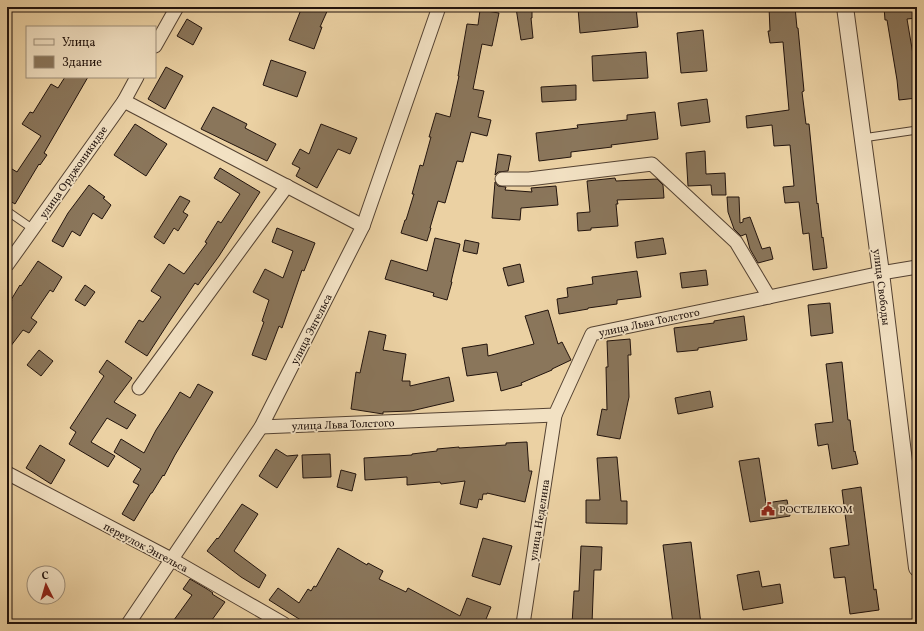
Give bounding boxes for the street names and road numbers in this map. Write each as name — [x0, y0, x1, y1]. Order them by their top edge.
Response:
street label: улица Орджоникидзе — [37, 124, 112, 222]
street label: улица Свободы — [868, 248, 893, 327]
street label: улица Энгельса — [288, 291, 337, 368]
street label: улица Льва Толстого — [597, 305, 701, 342]
street label: улица Льва Толстого — [291, 416, 395, 435]
street label: улица Неделина — [527, 478, 554, 562]
street label: переулок Энгельса — [100, 520, 191, 577]

